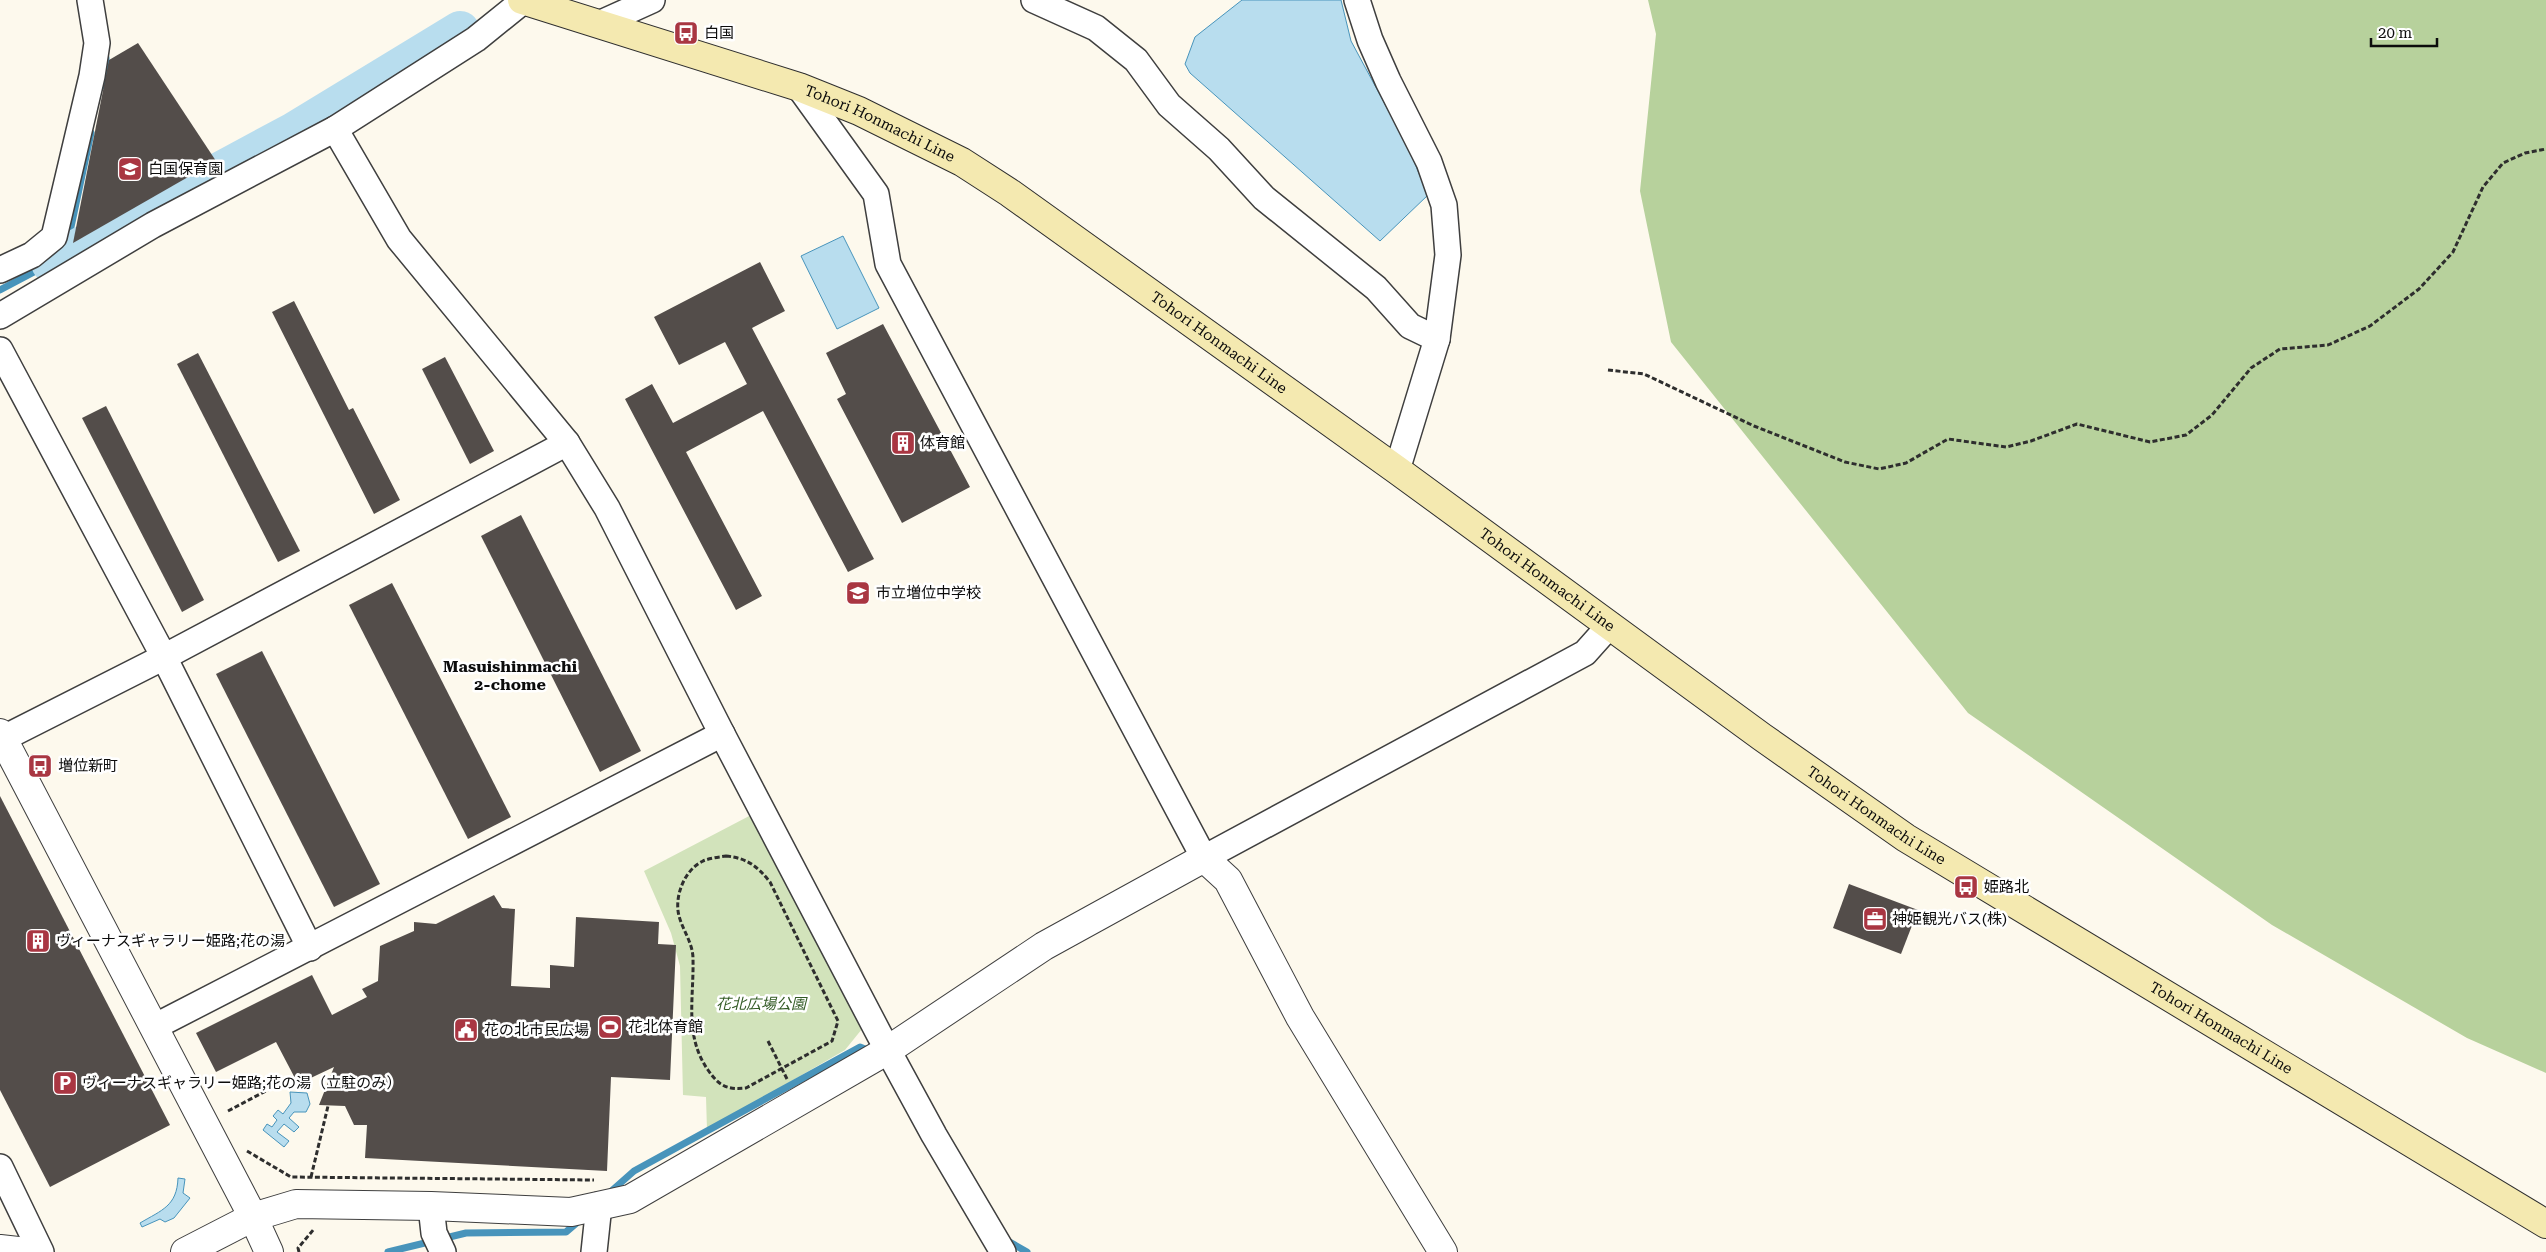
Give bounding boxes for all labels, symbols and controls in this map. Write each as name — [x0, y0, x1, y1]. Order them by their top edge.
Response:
scale bar — [2371, 15, 2437, 47]
bus stop icon: 白国 — [673, 20, 699, 46]
place label: 白国 — [704, 24, 734, 42]
text: 20 m — [2378, 24, 2413, 42]
street label: Tohori Honmachi Line — [802, 81, 958, 166]
school or university icon: 白国保育園 — [117, 156, 143, 182]
place label: 白国保育園 — [148, 160, 223, 178]
street label: Tohori Honmachi Line — [1147, 288, 1291, 397]
building icon: 体育館 — [890, 430, 916, 456]
place label: 体育館 — [920, 434, 965, 452]
street label: Tohori Honmachi Line — [1476, 524, 1619, 635]
school or university icon: 市立増位中学校 — [845, 580, 871, 606]
place label: 市立増位中学校 — [876, 584, 981, 602]
district label: Masuishinmachi 2-chome — [443, 657, 578, 694]
bus stop icon: 増位新町 — [27, 753, 53, 779]
place label: 増位新町 — [58, 757, 118, 775]
street label: Tohori Honmachi Line — [1803, 762, 1949, 869]
bus stop icon: 姫路北 — [1953, 874, 1979, 900]
place label: 姫路北 — [1984, 878, 2029, 896]
office icon: 神姫観光バス(株) — [1862, 906, 1888, 932]
place label: 神姫観光バス(株) — [1892, 910, 2007, 928]
building icon: ヴィーナスギャラリー姫路;花の湯 — [25, 928, 51, 954]
place label: ヴィーナスギャラリー姫路;花の湯 — [56, 932, 285, 950]
street label: Tohori Honmachi Line — [2146, 978, 2296, 1078]
park label: 花北広場公園 — [716, 995, 808, 1013]
sports icon: 花北体育館 — [597, 1014, 623, 1040]
public building icon: 花の北市民広場 — [453, 1017, 479, 1043]
place label: 花北体育館 — [628, 1018, 703, 1036]
place label: 花の北市民広場 — [484, 1021, 589, 1039]
parking icon: ヴィーナスギャラリー姫路;花の湯（立駐のみ） — [52, 1070, 78, 1096]
place label: ヴィーナスギャラリー姫路;花の湯（立駐のみ） — [82, 1074, 401, 1092]

